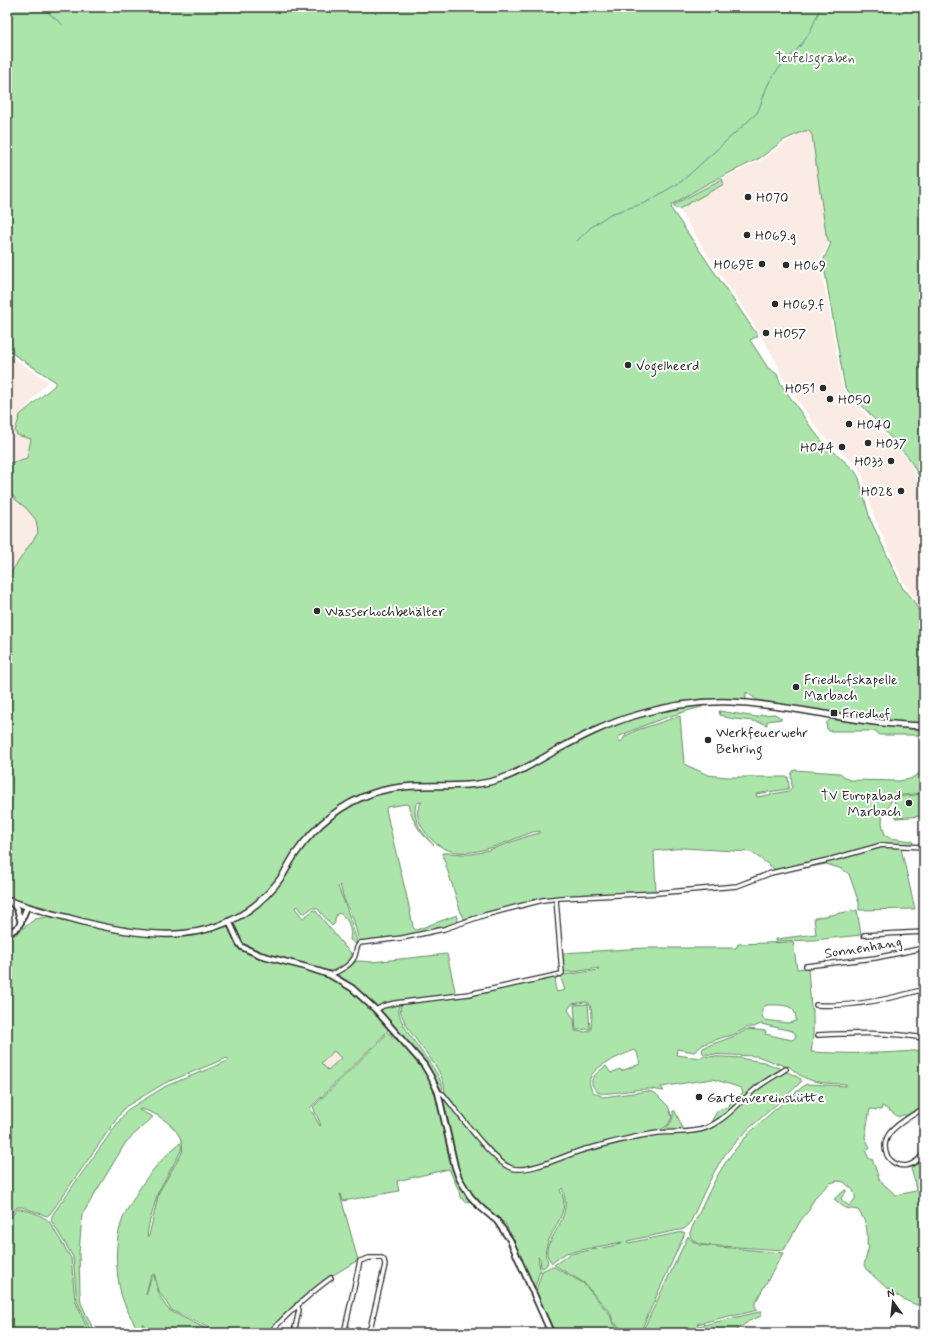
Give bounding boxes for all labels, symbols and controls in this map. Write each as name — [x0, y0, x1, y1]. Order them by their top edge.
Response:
park label: Teufelsgraben — [775, 49, 855, 69]
place label: H070 — [756, 189, 788, 207]
marker: H070 — [743, 192, 753, 202]
place label: H069.g — [755, 227, 796, 245]
marker: H069.g — [742, 230, 752, 240]
place label: H069E — [714, 256, 754, 274]
place label: H069 — [794, 257, 826, 275]
marker: H069E — [757, 259, 767, 269]
marker: H069 — [781, 260, 791, 270]
place label: H069.f — [783, 296, 824, 314]
marker: H069.f — [770, 299, 780, 309]
place label: H057 — [774, 325, 806, 343]
marker: H057 — [761, 328, 771, 338]
place label: Vogelheerd — [636, 357, 699, 377]
marker: Vogelheerd — [623, 360, 633, 370]
place label: H051 — [785, 380, 815, 398]
marker: H051 — [818, 383, 828, 393]
place label: H050 — [838, 391, 871, 409]
marker: H050 — [825, 394, 835, 404]
place label: H040 — [857, 416, 891, 434]
marker: H040 — [844, 419, 854, 429]
place label: H037 — [876, 435, 907, 453]
marker: H037 — [863, 438, 873, 448]
place label: H044 — [800, 439, 834, 457]
marker: H044 — [837, 442, 847, 452]
place label: H033 — [854, 453, 883, 471]
marker: H033 — [886, 456, 896, 466]
place label: H028 — [861, 483, 893, 501]
marker: H028 — [896, 486, 906, 496]
place label: Wasserhochbehälter — [325, 603, 445, 621]
marker: Wasserhochbehälter — [312, 606, 322, 616]
place label: Friedhofskapelle Marbach — [804, 671, 898, 705]
marker: Friedhofskapelle Marbach — [791, 682, 801, 692]
place label: Friedhof — [842, 705, 890, 723]
marker: Friedhof — [829, 708, 839, 718]
place label: Werkfeuerwehr Behring — [716, 724, 808, 760]
marker: Werkfeuerwehr Behring — [703, 735, 713, 745]
place label: TV Europabad Marbach — [821, 787, 901, 821]
marker: TV Europabad Marbach — [904, 798, 914, 808]
street label: Sonnenhang — [823, 933, 903, 963]
place label: Gartenvereinshütte — [707, 1089, 824, 1107]
marker: Gartenvereinshütte — [694, 1092, 704, 1102]
north arrow — [873, 1282, 913, 1322]
text: N — [885, 1286, 896, 1301]

